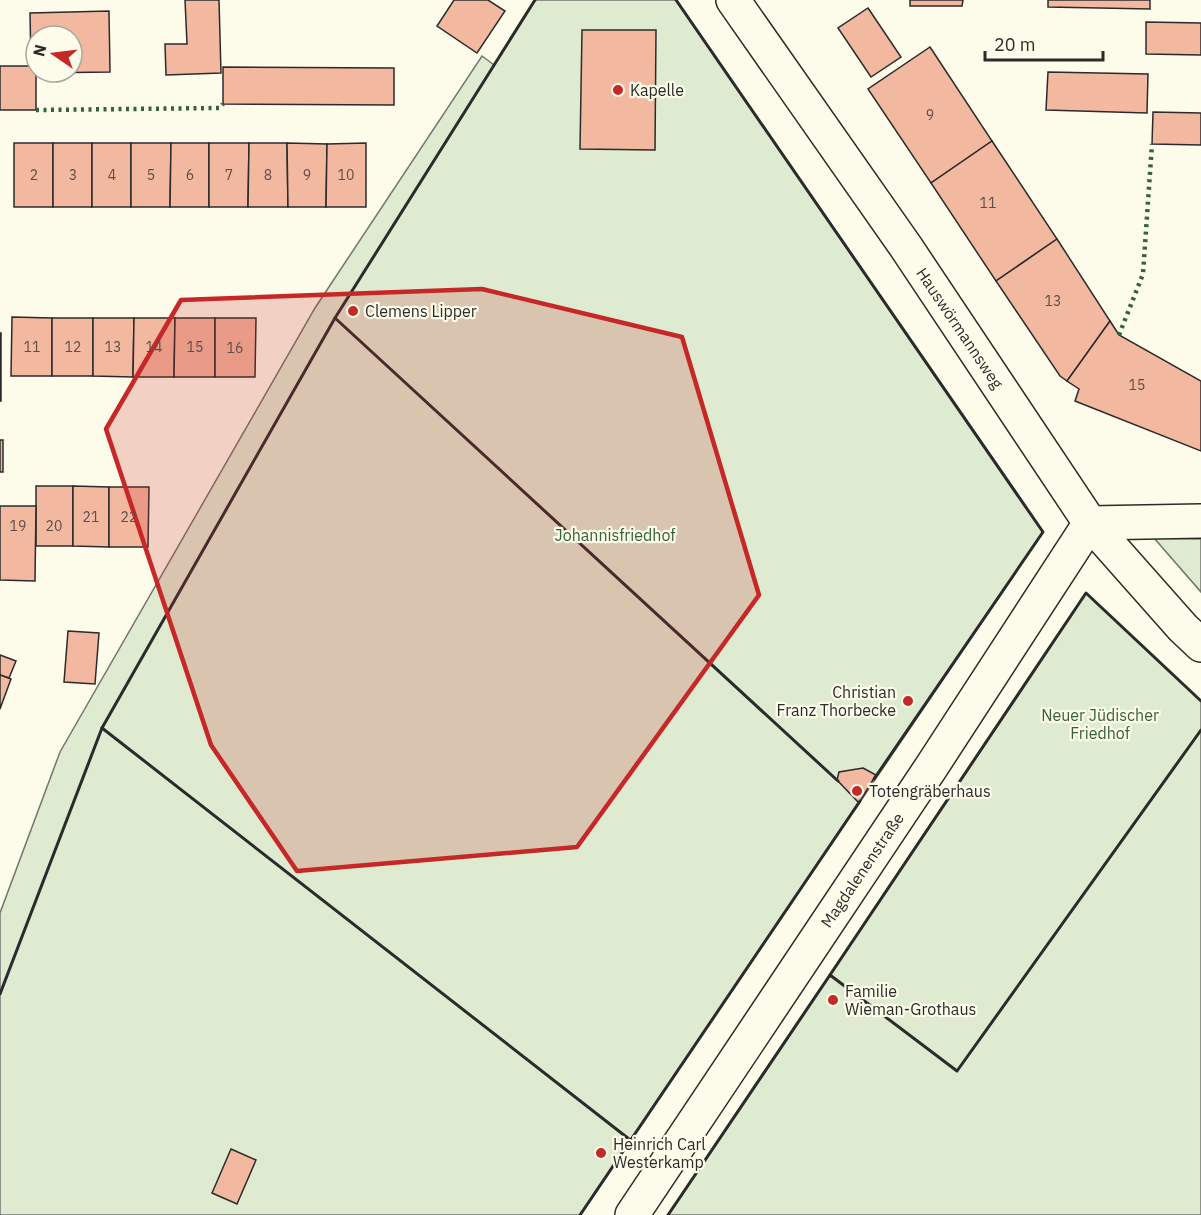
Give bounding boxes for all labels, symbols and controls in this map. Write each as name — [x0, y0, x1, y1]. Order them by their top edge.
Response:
north arrow — [24, 24, 84, 84]
scale bar — [985, 24, 1104, 62]
text: 20 m — [994, 33, 1036, 56]
text: N — [28, 42, 51, 58]
place label: Kapelle — [630, 80, 684, 100]
marker: Kapelle — [611, 83, 625, 97]
house number: 9 — [926, 106, 934, 124]
house number: 2 — [30, 166, 38, 184]
house number: 3 — [69, 166, 77, 184]
house number: 4 — [108, 166, 116, 184]
house number: 5 — [147, 166, 155, 184]
house number: 6 — [186, 166, 194, 184]
house number: 7 — [225, 166, 233, 184]
house number: 8 — [264, 166, 272, 184]
house number: 9 — [303, 166, 311, 184]
house number: 10 — [338, 166, 354, 184]
house number: 11 — [980, 194, 996, 212]
street label: Hauswörmannsweg — [912, 264, 1008, 393]
house number: 13 — [1045, 292, 1061, 310]
place label: Clemens Lipper — [365, 301, 477, 321]
marker: Clemens Lipper — [346, 304, 360, 318]
house number: 11 — [24, 338, 40, 356]
house number: 12 — [65, 338, 81, 356]
house number: 13 — [105, 338, 121, 356]
house number: 14 — [146, 338, 162, 356]
house number: 15 — [187, 338, 203, 356]
house number: 16 — [227, 339, 243, 357]
house number: 15 — [1129, 376, 1145, 394]
house number: 21 — [83, 508, 99, 526]
house number: 22 — [121, 508, 137, 526]
house number: 19 — [10, 517, 26, 535]
house number: 20 — [46, 517, 62, 535]
park label: Johannisfriedhof — [555, 525, 675, 545]
place label: Christian Franz Thorbecke — [777, 682, 896, 720]
marker: Christian Franz Thorbecke — [901, 694, 915, 708]
park label: Neuer Jüdischer Friedhof — [1041, 705, 1159, 743]
place label: Totengräberhaus — [869, 781, 991, 801]
marker: Totengräberhaus — [850, 784, 864, 798]
street label: Magdalenenstraße — [816, 808, 908, 931]
place label: Familie Wieman-Grothaus — [845, 981, 976, 1019]
marker: Familie Wieman-Grothaus — [826, 993, 840, 1007]
place label: Heinrich Carl Westerkamp — [613, 1134, 706, 1172]
marker: Heinrich Carl Westerkamp — [594, 1146, 608, 1160]

